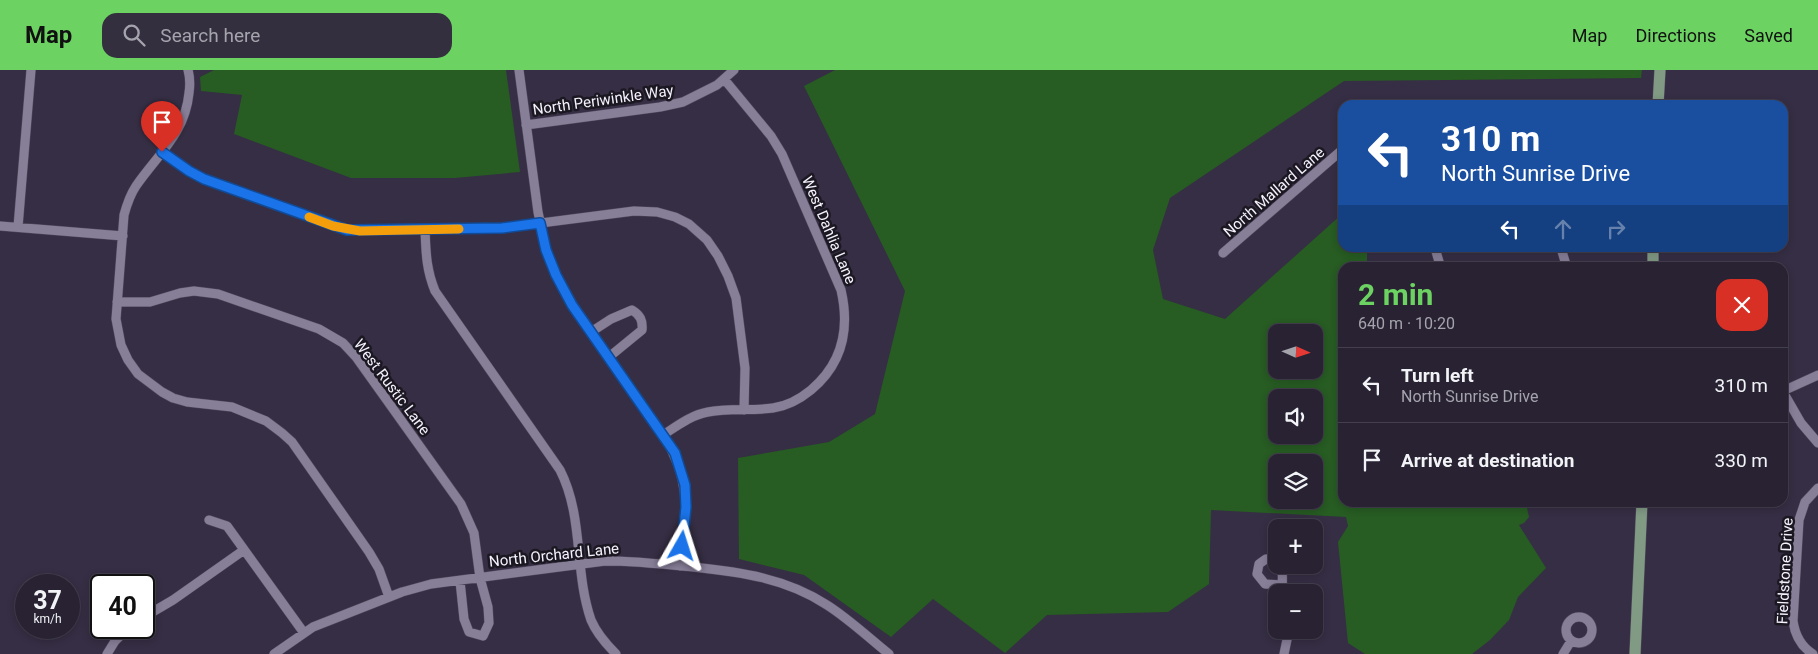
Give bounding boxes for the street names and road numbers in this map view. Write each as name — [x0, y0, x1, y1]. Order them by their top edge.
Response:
street label: North Periwinkle Way — [531, 81, 675, 119]
street label: North Mallard Lane — [1220, 143, 1328, 241]
street label: West Dahlia Lane — [798, 173, 860, 287]
street label: West Rustic Lane — [350, 336, 434, 438]
street label: Fieldstone Drive — [1773, 517, 1797, 625]
street label: North Orchard Lane — [488, 539, 620, 571]

